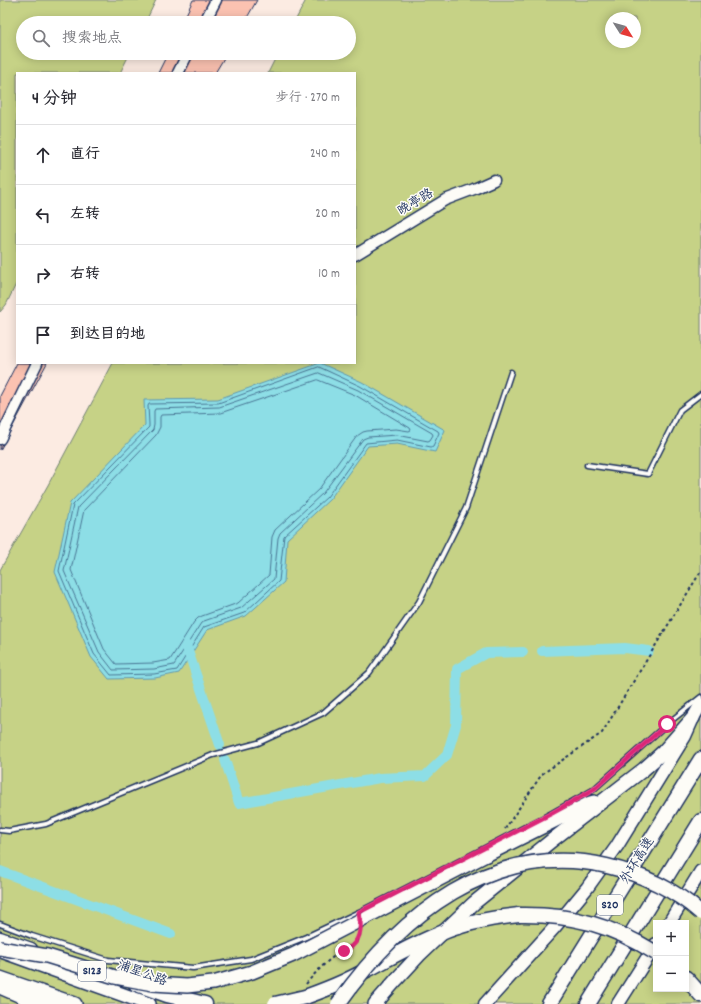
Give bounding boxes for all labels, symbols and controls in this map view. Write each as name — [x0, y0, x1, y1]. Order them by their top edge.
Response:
north arrow — [605, 12, 641, 48]
search box — [16, 16, 356, 60]
icon: search — [30, 27, 52, 49]
text: 搜索地点 — [62, 28, 122, 50]
text: 4 分钟 — [32, 88, 77, 112]
text: 步行 · 270 m — [275, 89, 340, 108]
icon: ahead — [32, 144, 54, 166]
text: 直行 — [70, 144, 100, 166]
text: 240 m — [310, 145, 340, 164]
street label: 晚亭路 — [394, 185, 438, 221]
icon: left — [32, 204, 54, 226]
text: 左转 — [70, 204, 100, 226]
text: 20 m — [315, 205, 340, 224]
icon: right — [32, 264, 54, 286]
text: 右转 — [70, 264, 100, 286]
text: 10 m — [318, 265, 340, 284]
icon: arrive — [32, 324, 54, 346]
text: 到达目的地 — [70, 324, 145, 346]
route start — [658, 715, 676, 733]
street label: 外环高速 — [616, 834, 660, 888]
road number: S20 — [597, 895, 623, 915]
map controls — [653, 920, 689, 992]
button: + — [653, 920, 689, 956]
route end — [335, 942, 353, 960]
street label: 浦星公路 — [114, 956, 170, 992]
button: − — [653, 956, 689, 992]
road number: S123 — [78, 961, 106, 981]

